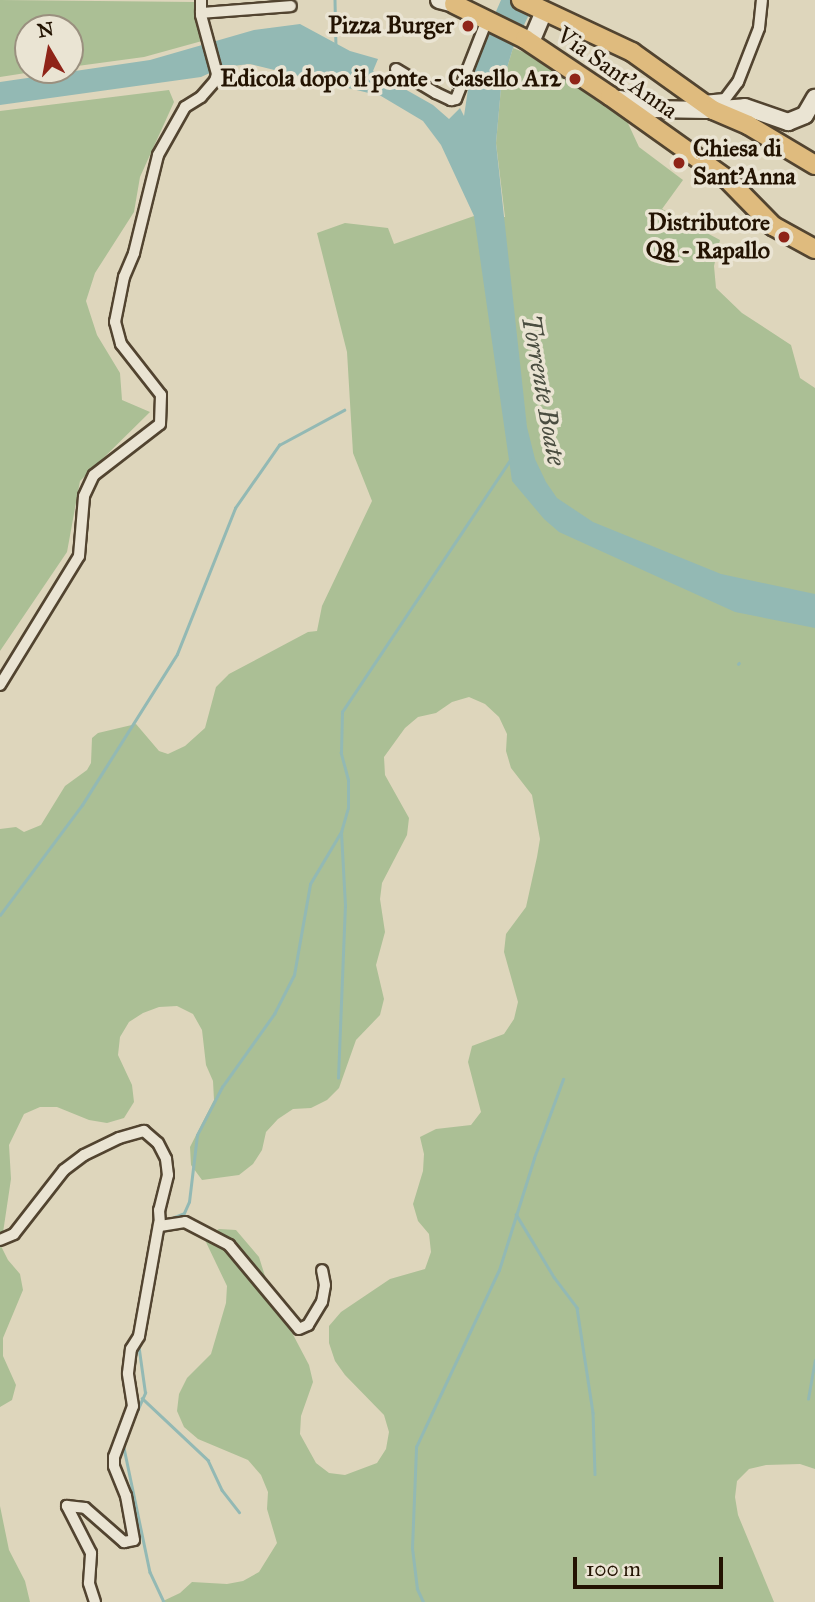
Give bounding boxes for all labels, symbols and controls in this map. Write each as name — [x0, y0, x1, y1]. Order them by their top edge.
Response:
place label: Pizza Burger — [328, 12, 454, 40]
north arrow — [14, 14, 84, 84]
text: N — [36, 17, 56, 43]
marker: Pizza Burger — [460, 18, 476, 34]
street label: Via Sant'Anna — [551, 21, 683, 125]
place label: Edicola dopo il ponte - Casello A12 — [220, 65, 561, 93]
marker: Edicola dopo il ponte - Casello A12 — [567, 71, 583, 87]
place label: Chiesa di Sant'Anna — [693, 135, 796, 191]
marker: Chiesa di Sant'Anna — [671, 155, 687, 171]
place label: Distributore Q8 - Rapallo — [646, 209, 770, 265]
marker: Distributore Q8 - Rapallo — [776, 229, 792, 245]
water label: Torrente Boate — [514, 312, 572, 468]
scale bar — [577, 1542, 728, 1586]
text: 100 m — [586, 1556, 641, 1582]

